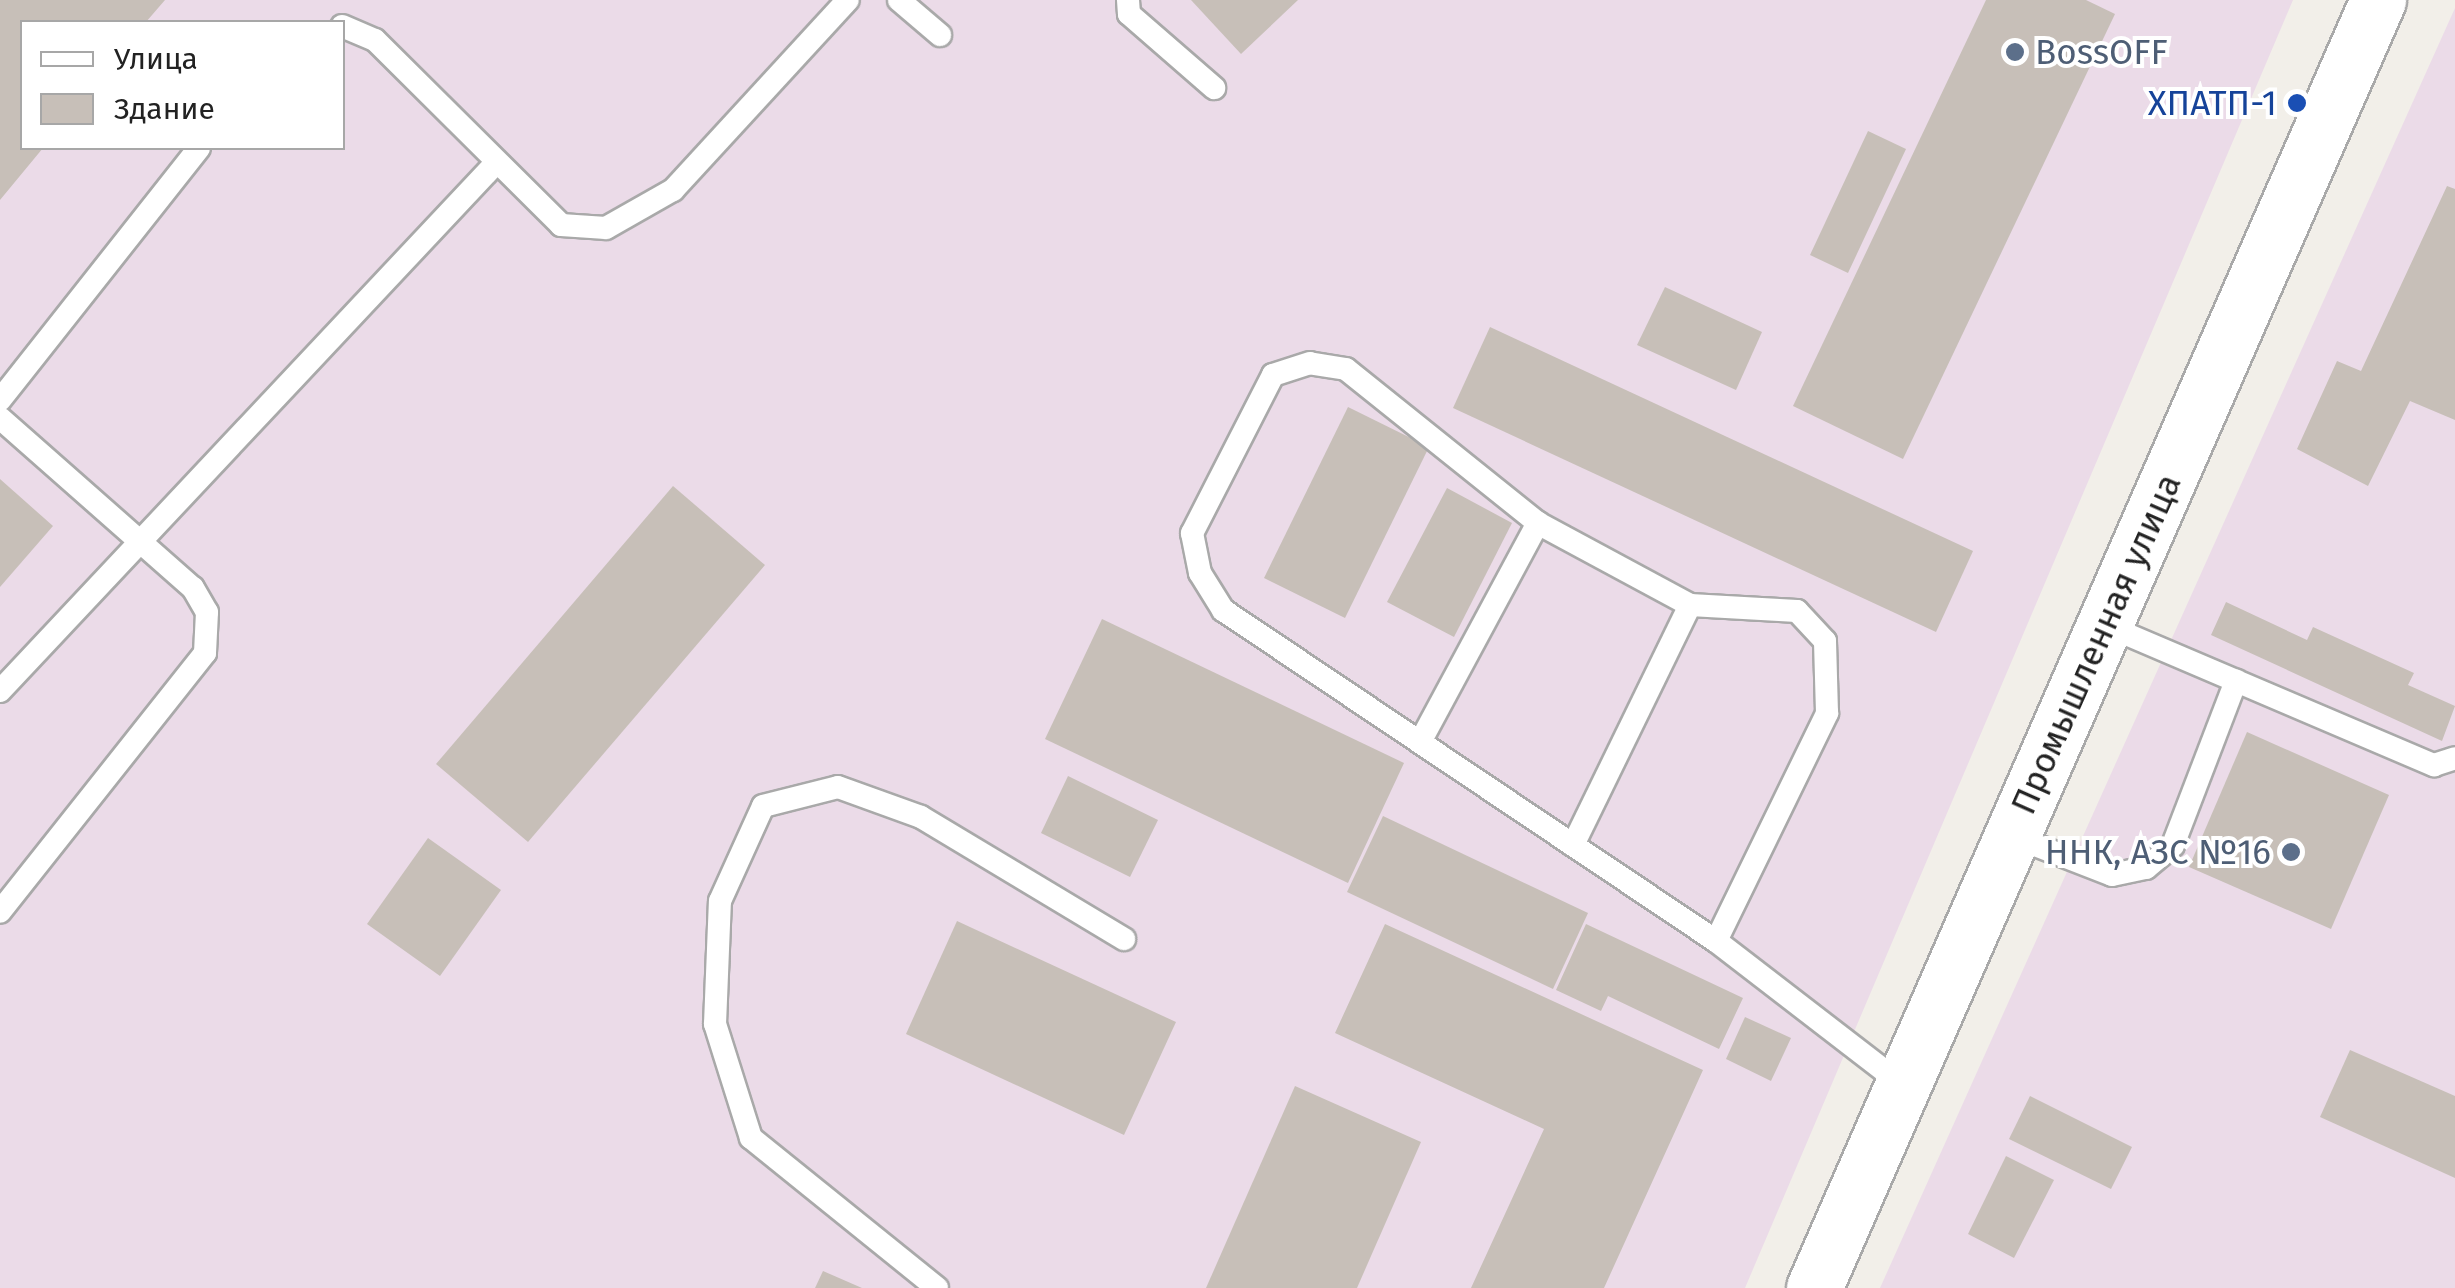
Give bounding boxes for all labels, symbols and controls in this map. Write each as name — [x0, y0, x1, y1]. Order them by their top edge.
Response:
legend — [20, 20, 345, 150]
place label: BossOFF — [2035, 31, 2168, 73]
text: Улица — [114, 41, 198, 77]
marker: BossOFF — [2004, 41, 2026, 63]
place label: ХПАТП-1 — [2148, 82, 2277, 124]
text: Здание — [114, 91, 215, 127]
marker: ХПАТП-1 — [2286, 92, 2308, 114]
street label: Промышленная улица — [2002, 467, 2190, 821]
place label: ННК, АЗС №16 — [2045, 831, 2271, 873]
marker: ННК, АЗС №16 — [2280, 841, 2302, 863]

